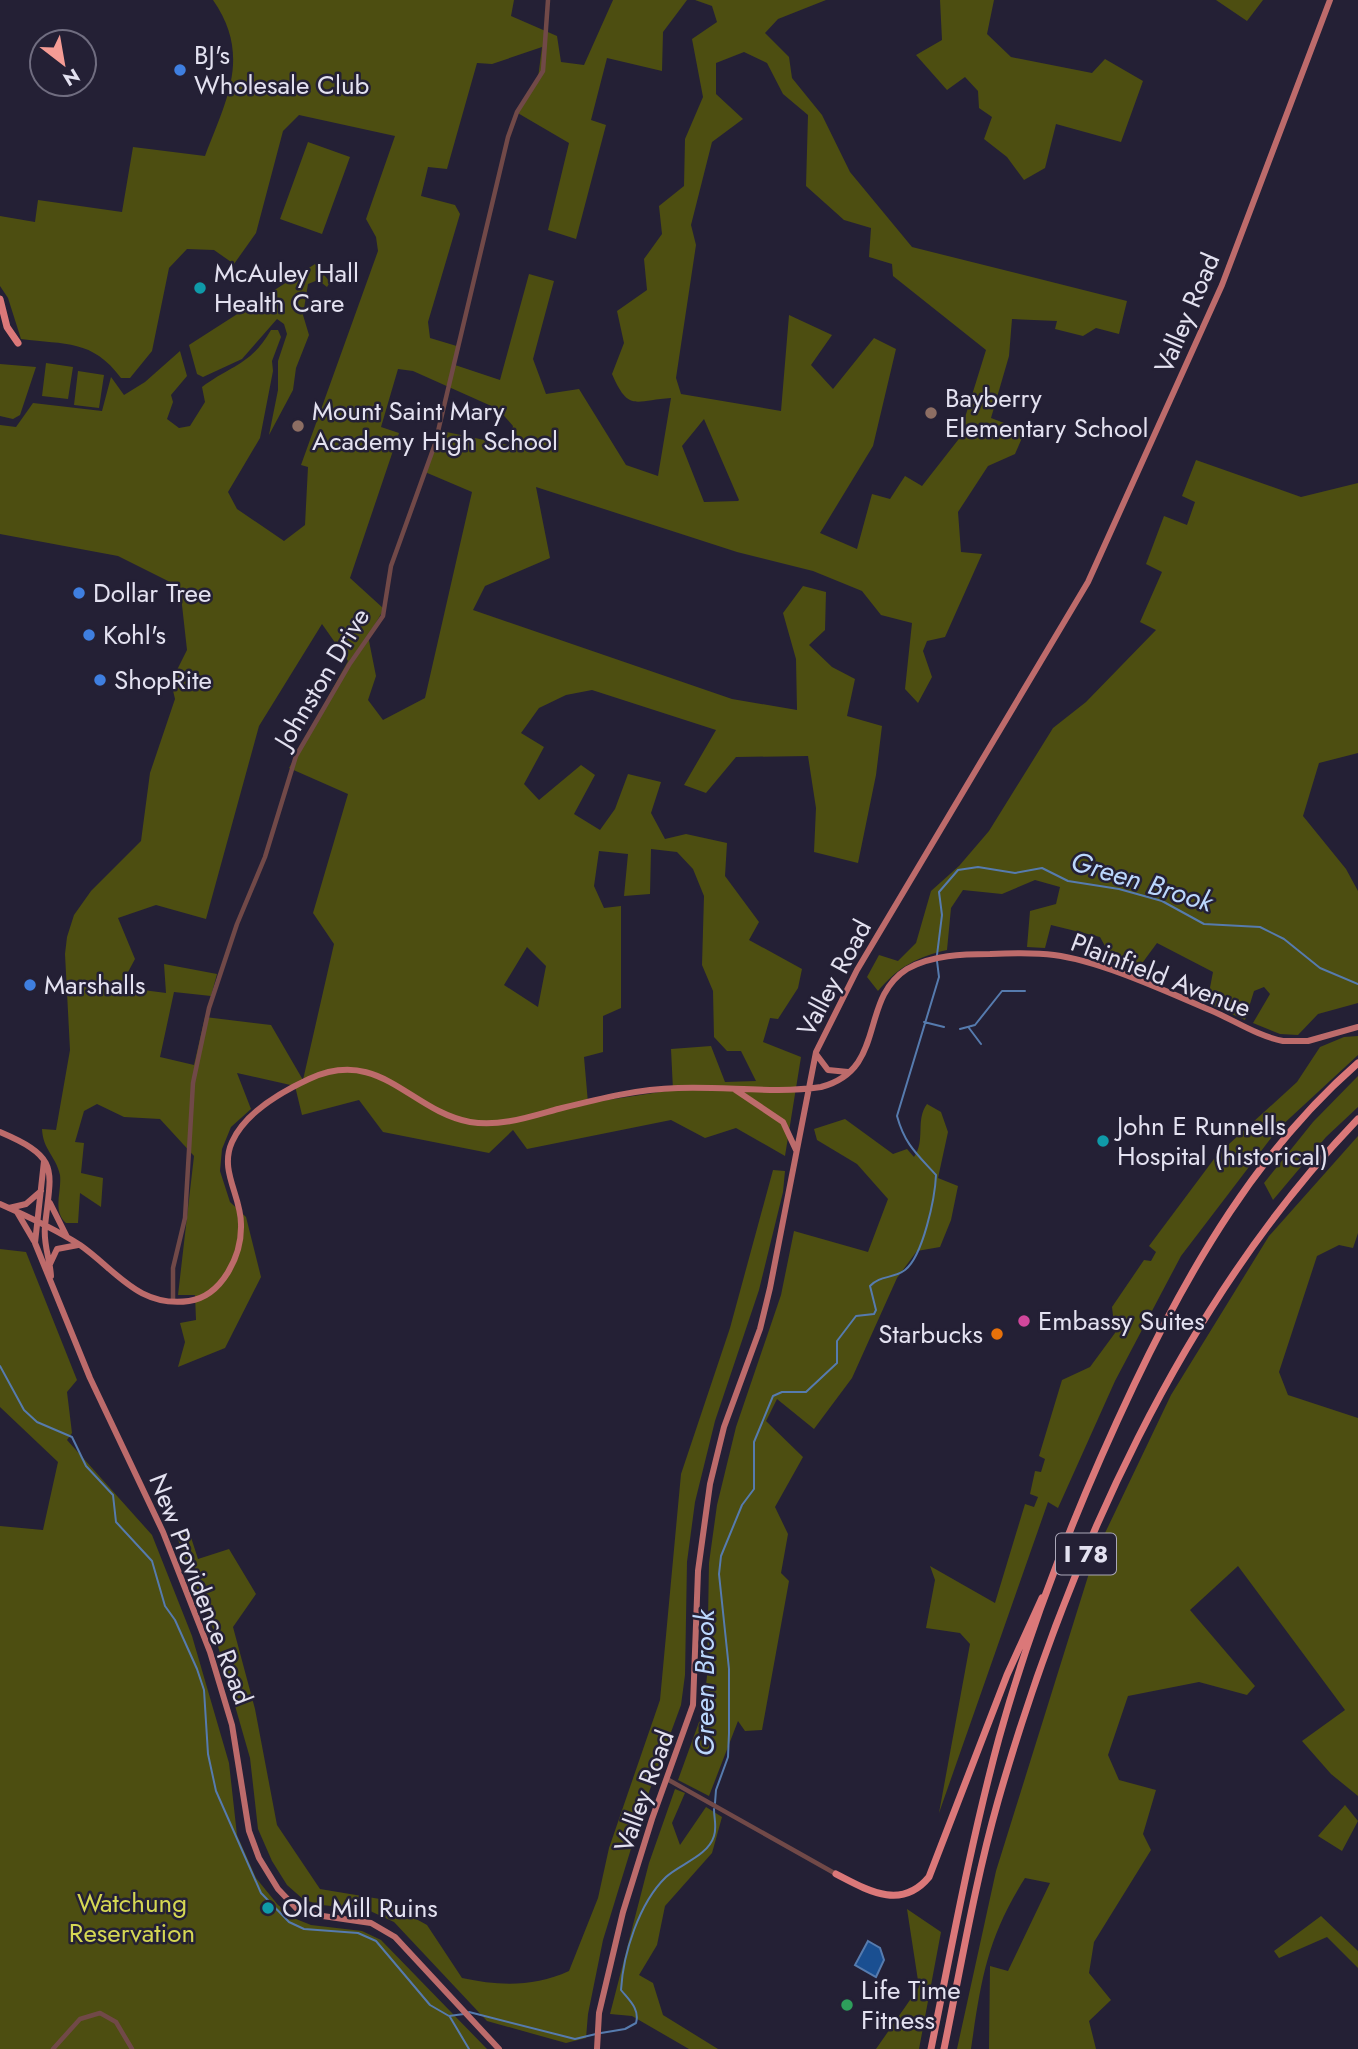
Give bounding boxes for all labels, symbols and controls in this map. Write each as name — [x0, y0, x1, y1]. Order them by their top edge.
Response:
north arrow — [28, 28, 98, 98]
place label: BJ's Wholesale Club — [194, 36, 369, 104]
text: N — [58, 62, 85, 93]
marker: BJ's Wholesale Club — [172, 62, 188, 78]
street label: Valley Road — [1145, 247, 1229, 379]
place label: McAuley Hall Health Care — [214, 254, 359, 322]
marker: McAuley Hall Health Care — [192, 280, 208, 296]
place label: Bayberry Elementary School — [945, 379, 1148, 447]
place label: Mount Saint Mary Academy High School — [312, 392, 558, 460]
marker: Bayberry Elementary School — [923, 405, 939, 421]
marker: Mount Saint Mary Academy High School — [290, 418, 306, 434]
place label: Dollar Tree — [93, 574, 211, 612]
marker: Dollar Tree — [71, 585, 87, 601]
street label: Johnston Drive — [264, 601, 379, 758]
place label: Kohl's — [103, 616, 166, 654]
marker: Kohl's — [81, 627, 97, 643]
place label: ShopRite — [114, 661, 212, 699]
marker: ShopRite — [92, 672, 108, 688]
water label: Green Brook — [1066, 840, 1219, 923]
street label: Valley Road — [787, 913, 881, 1043]
street label: Plainfield Avenue — [1065, 923, 1257, 1027]
place label: Marshalls — [44, 966, 146, 1004]
marker: Marshalls — [22, 977, 38, 993]
place label: John E Runnells Hospital (historical) — [1114, 1107, 1328, 1175]
marker: John E Runnells Hospital (historical) — [1095, 1133, 1111, 1149]
place label: Embassy Suites — [1038, 1302, 1205, 1340]
marker: Embassy Suites — [1016, 1313, 1032, 1329]
place label: Starbucks — [878, 1315, 983, 1353]
marker: Starbucks — [989, 1326, 1005, 1342]
street label: New Providence Road — [139, 1468, 263, 1710]
road number: I 78 — [1056, 1534, 1116, 1574]
water label: Green Brook — [684, 1609, 725, 1756]
street label: Valley Road — [604, 1725, 684, 1857]
park label: Watchung Reservation — [69, 1884, 195, 1952]
place label: Old Mill Ruins — [282, 1889, 438, 1927]
marker: Old Mill Ruins — [260, 1900, 276, 1916]
place label: Life Time Fitness — [861, 1971, 961, 2039]
marker: Life Time Fitness — [839, 1997, 855, 2013]

